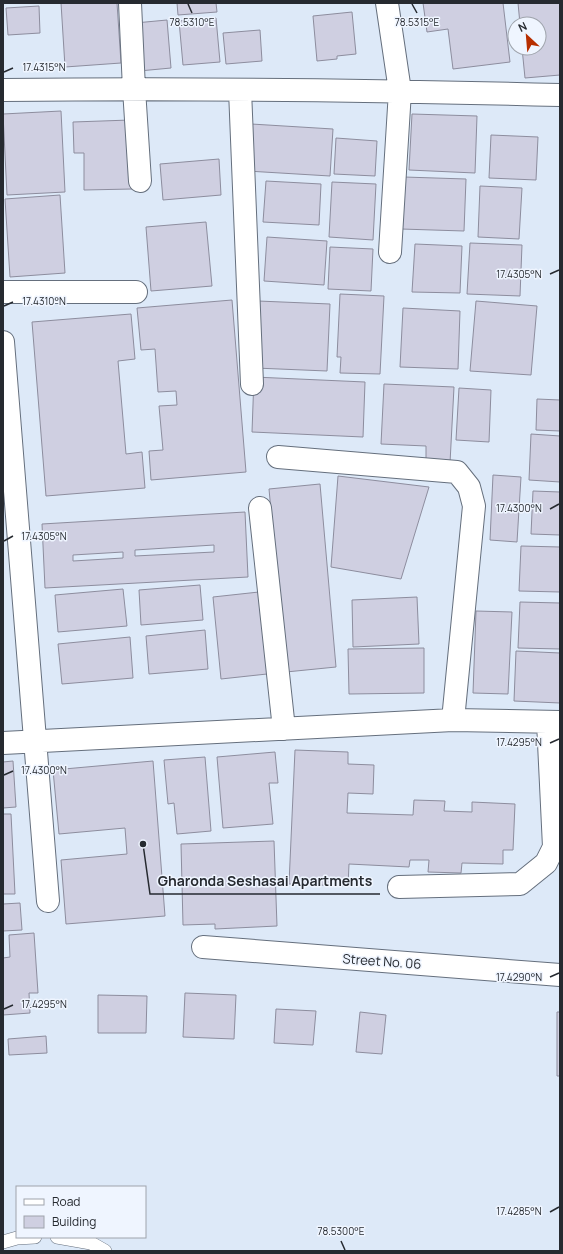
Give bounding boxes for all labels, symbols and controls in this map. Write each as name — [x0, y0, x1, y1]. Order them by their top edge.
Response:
text: 78.5310°E — [170, 15, 215, 29]
text: 78.5315°E — [395, 15, 440, 29]
north arrow — [507, 16, 547, 56]
text: N — [516, 18, 529, 35]
text: 17.4315°N — [22, 60, 66, 74]
text: 17.4305°N — [496, 267, 542, 281]
text: 17.4310°N — [22, 294, 66, 308]
text: 17.4300°N — [496, 501, 542, 515]
text: 17.4305°N — [21, 529, 67, 543]
text: 17.4295°N — [496, 735, 542, 749]
text: 17.4300°N — [21, 763, 67, 777]
callout: Gharonda Seshasai Apartments — [150, 868, 380, 894]
text: Gharonda Seshasai Apartments — [158, 871, 373, 890]
street label: Street No. 06 — [342, 949, 422, 973]
text: 17.4290°N — [496, 970, 542, 984]
text: 17.4295°N — [21, 997, 67, 1011]
legend — [16, 1186, 146, 1238]
text: Road — [52, 1193, 80, 1210]
text: 17.4285°N — [496, 1204, 542, 1218]
text: Building — [52, 1213, 96, 1230]
text: 78.5300°E — [317, 1224, 365, 1238]

